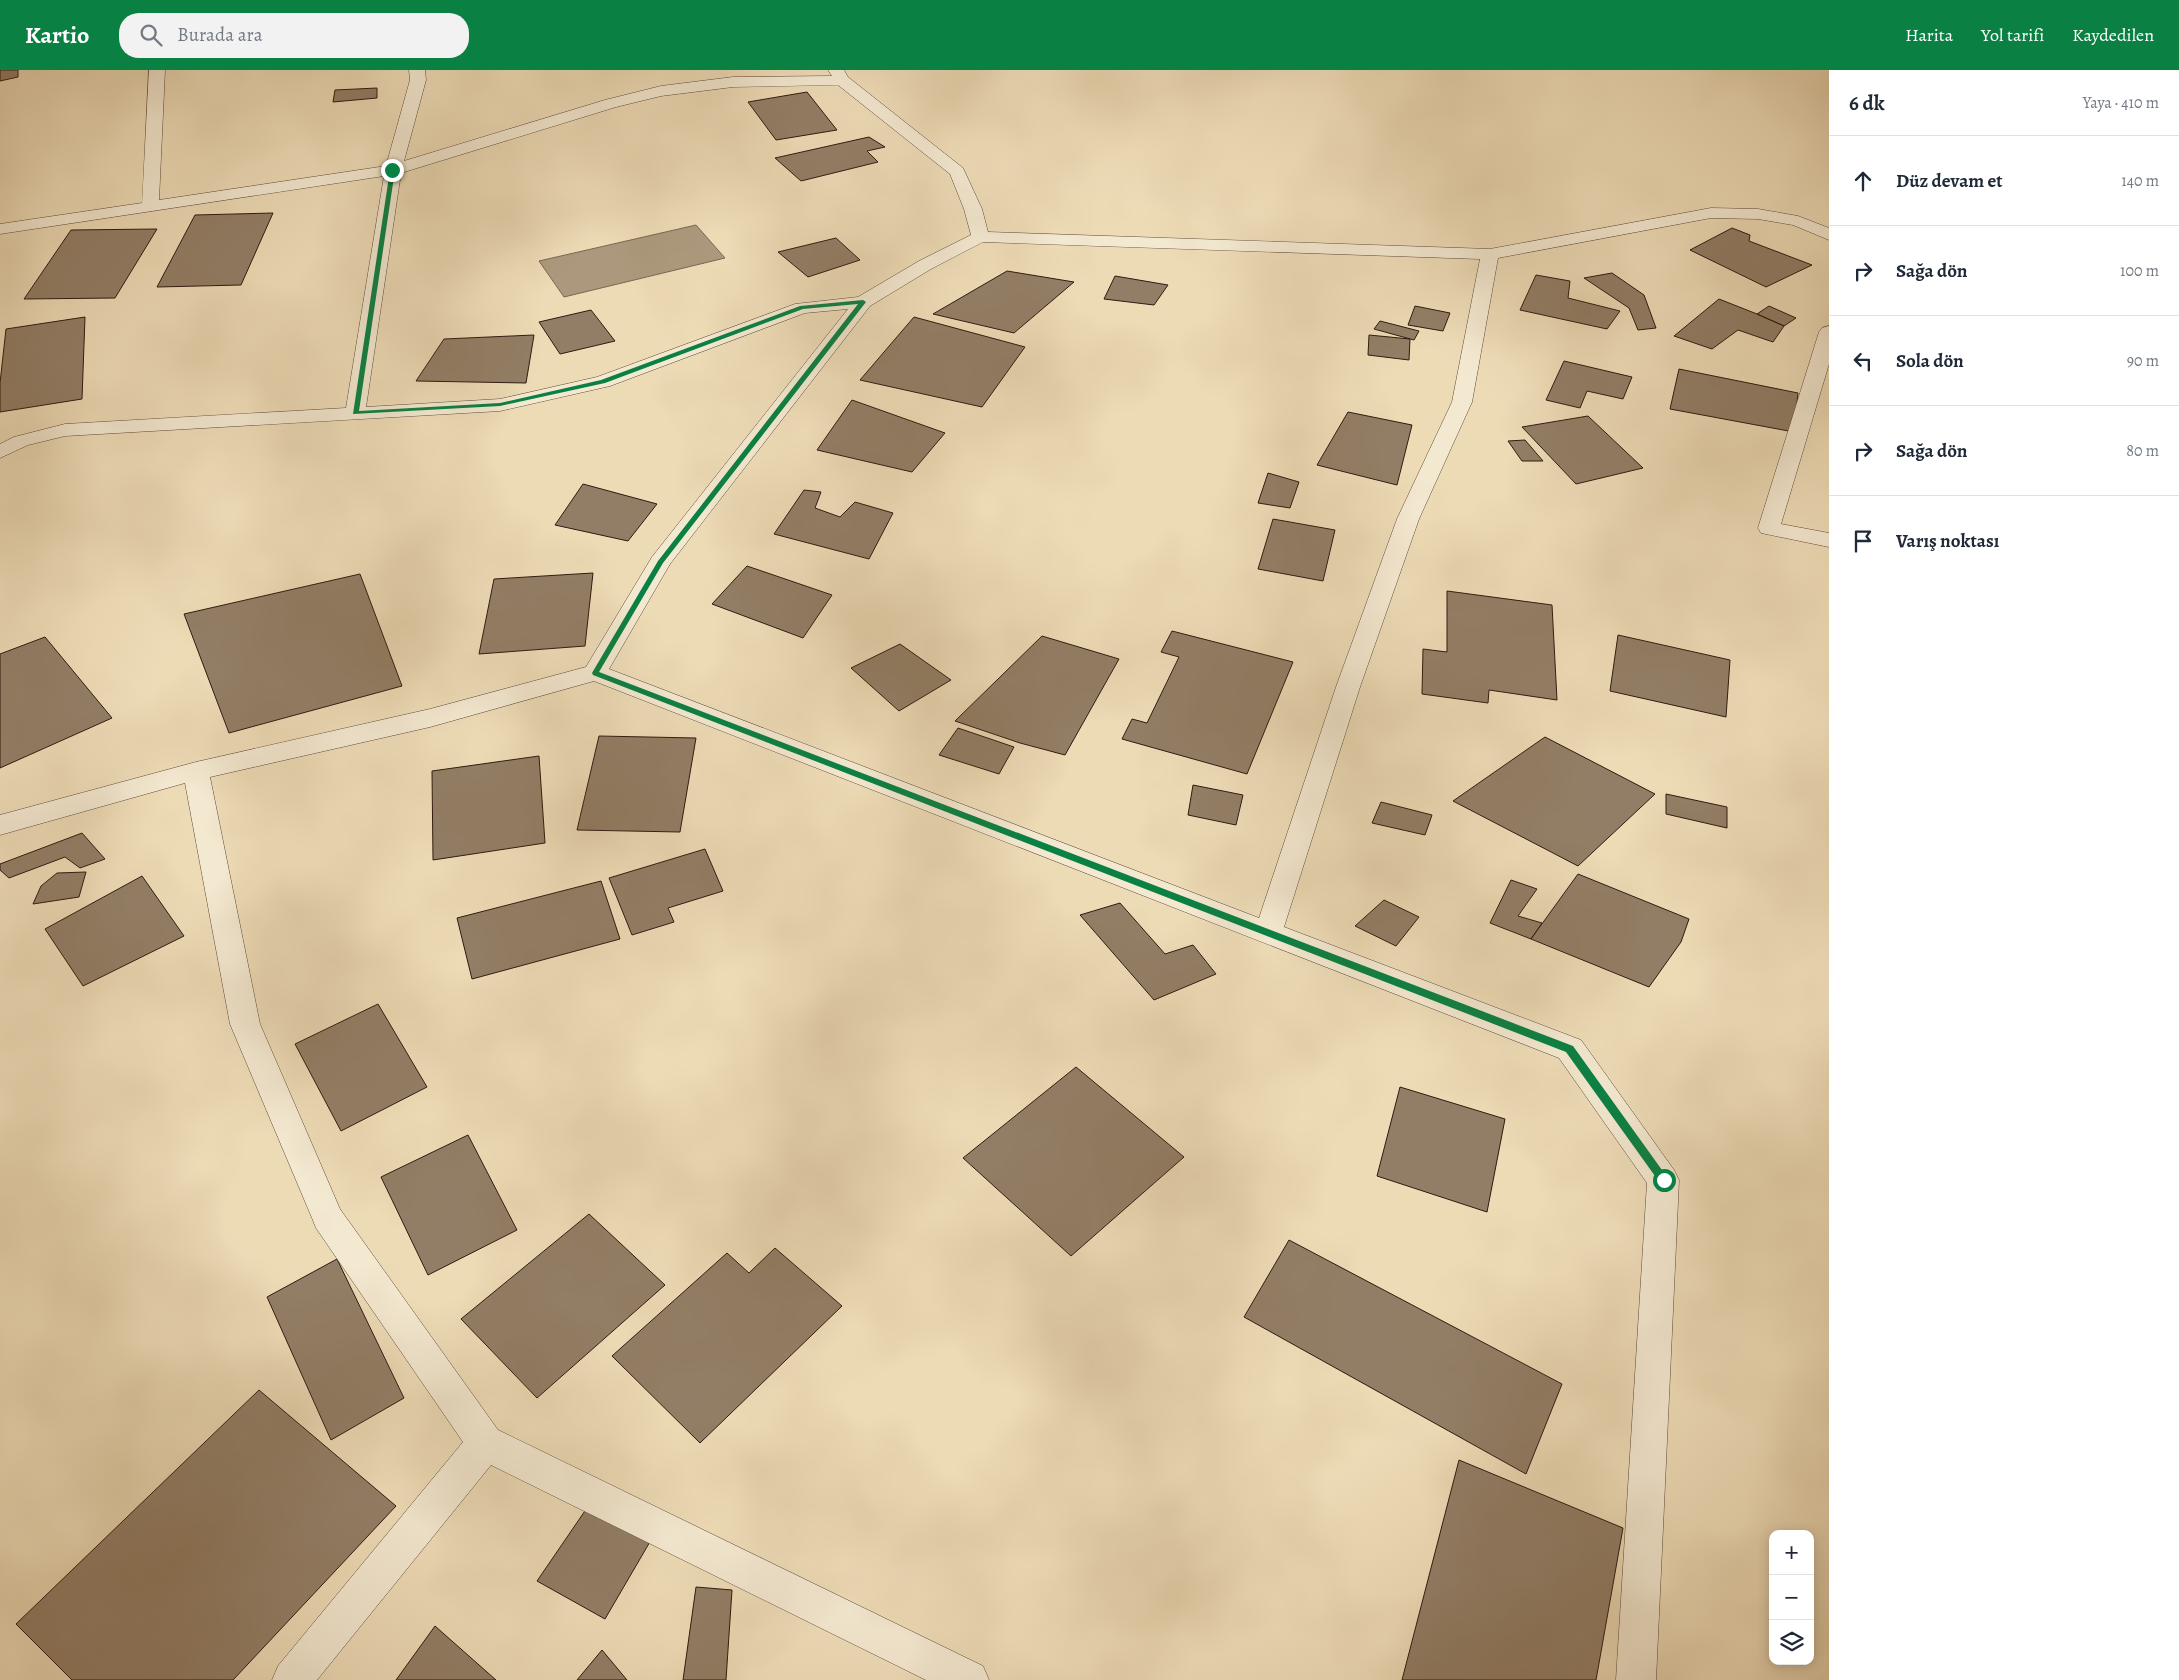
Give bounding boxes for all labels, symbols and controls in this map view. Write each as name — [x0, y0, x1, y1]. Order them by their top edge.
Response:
search box — [119, 13, 469, 58]
text: Kartio — [25, 19, 89, 51]
icon: search — [137, 21, 165, 49]
text: Burada ara — [177, 22, 263, 48]
text: Harita — [1905, 23, 1953, 47]
text: Yol tarifi — [1981, 23, 2044, 47]
text: Kaydedilen — [2072, 23, 2154, 47]
text: 6 dk — [1849, 89, 1885, 117]
text: Yaya · 410 m — [2083, 92, 2159, 114]
route end — [381, 159, 404, 182]
icon: ahead — [1849, 167, 1877, 195]
text: Düz devam et — [1896, 168, 2003, 194]
text: 140 m — [2121, 170, 2159, 192]
icon: right — [1849, 257, 1877, 285]
text: Sağa dön — [1896, 258, 1968, 284]
text: 100 m — [2120, 260, 2159, 282]
icon: left — [1849, 347, 1877, 375]
text: Sola dön — [1896, 348, 1964, 374]
text: 90 m — [2127, 350, 2159, 372]
icon: right — [1849, 437, 1877, 465]
text: Sağa dön — [1896, 438, 1968, 464]
text: 80 m — [2126, 440, 2159, 462]
icon: arrive — [1849, 527, 1877, 555]
text: Varış noktası — [1896, 528, 1999, 554]
route start — [1653, 1169, 1676, 1192]
map controls — [1769, 1530, 1814, 1665]
button: + — [1769, 1530, 1814, 1575]
button: − — [1769, 1575, 1814, 1620]
button: layers — [1769, 1620, 1814, 1665]

